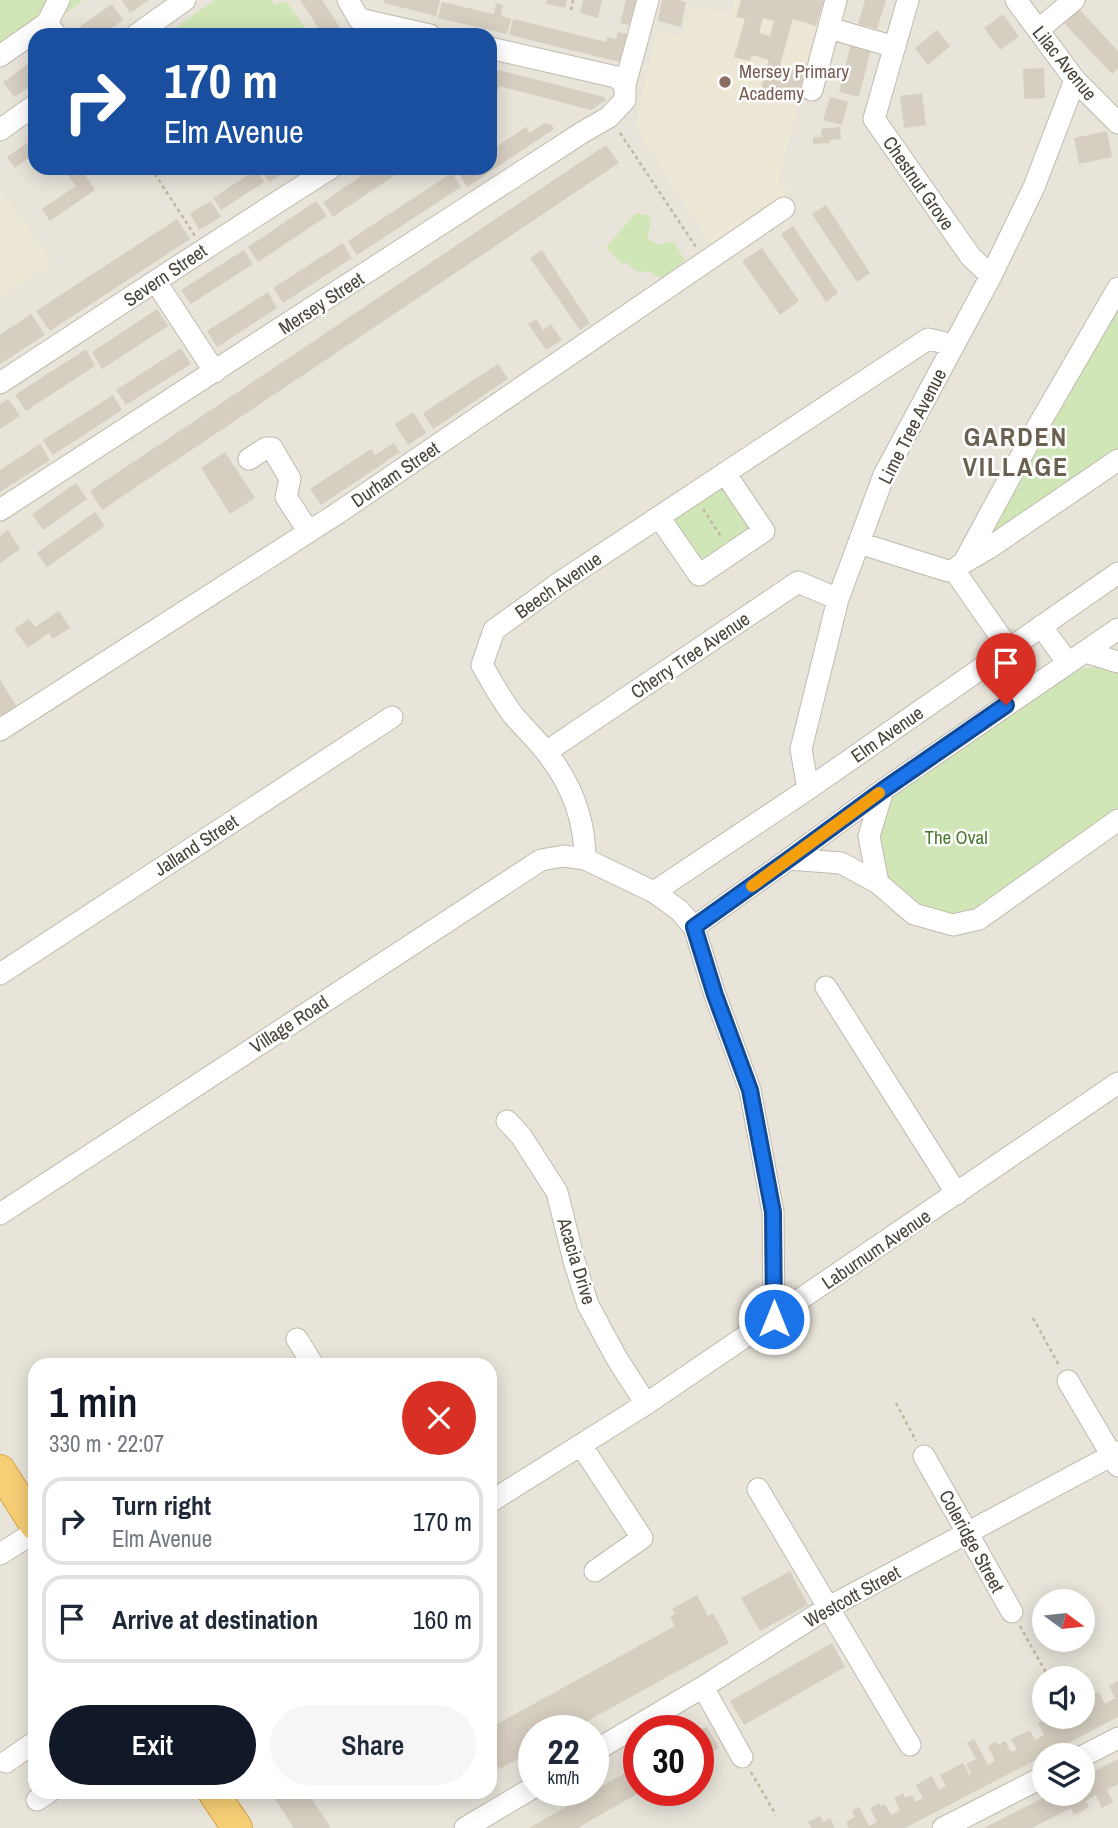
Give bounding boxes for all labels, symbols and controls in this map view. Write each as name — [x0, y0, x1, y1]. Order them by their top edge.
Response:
street label: Lilac Avenue — [1027, 20, 1103, 106]
text: 170 m — [164, 47, 278, 113]
icon: right — [49, 56, 140, 147]
place label: Mersey Primary Academy — [738, 58, 849, 106]
marker: Mersey Primary Academy — [717, 74, 733, 90]
text: Elm Avenue — [164, 110, 304, 153]
street label: Chestnut Grove — [877, 131, 961, 235]
street label: Severn Street — [118, 237, 212, 312]
street label: Mersey Street — [273, 265, 369, 340]
street label: Lime Tree Avenue — [872, 364, 952, 488]
district label: GARDEN VILLAGE — [963, 419, 1069, 484]
street label: Durham Street — [346, 435, 445, 513]
street label: Beech Avenue — [509, 546, 607, 624]
street label: Cherry Tree Avenue — [625, 606, 755, 704]
pin — [976, 633, 1036, 705]
icon: arrive — [987, 644, 1025, 682]
street label: Elm Avenue — [846, 700, 928, 768]
street label: Jalland Street — [149, 808, 244, 882]
park label: The Oval — [924, 824, 988, 850]
street label: Village Road — [245, 989, 333, 1059]
street label: Laburnum Avenue — [816, 1203, 936, 1295]
street label: Acacia Drive — [551, 1214, 602, 1307]
position arrow — [737, 1282, 811, 1356]
text: 1 min — [49, 1374, 138, 1430]
button: close — [402, 1381, 476, 1455]
text: 330 m · 22:07 — [49, 1428, 164, 1459]
street label: Coleridge Street — [933, 1485, 1011, 1597]
text: Turn right — [112, 1488, 211, 1523]
icon: right — [53, 1502, 91, 1540]
text: 170 m — [413, 1504, 472, 1539]
text: Elm Avenue — [112, 1523, 212, 1554]
street label: Westcott Street — [799, 1559, 905, 1633]
north arrow — [1032, 1589, 1096, 1652]
map controls — [1032, 1589, 1095, 1806]
icon: arrive — [53, 1600, 91, 1638]
text: Arrive at destination — [112, 1602, 318, 1637]
text: 160 m — [413, 1602, 472, 1637]
button: sound — [1032, 1666, 1095, 1729]
button: Exit — [49, 1705, 256, 1785]
button: Share — [270, 1705, 476, 1785]
speed limit sign: 30 — [623, 1715, 714, 1806]
text: 22 — [548, 1728, 579, 1775]
button: layers — [1032, 1743, 1095, 1806]
text: km/h — [548, 1765, 580, 1790]

